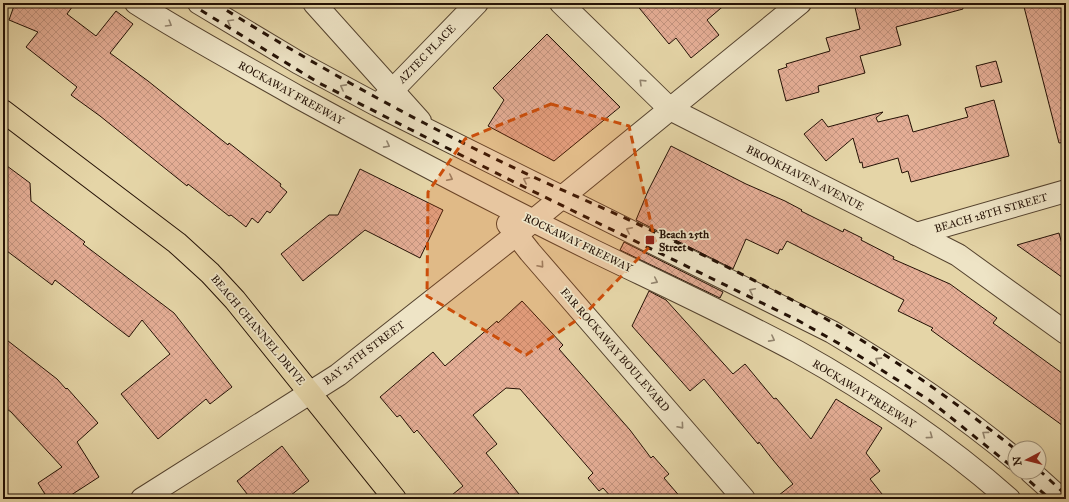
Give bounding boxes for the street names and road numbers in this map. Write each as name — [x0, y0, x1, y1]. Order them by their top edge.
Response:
street label: AZTEC PLACE — [395, 22, 458, 87]
street label: ROCKAWAY FREEWAY — [236, 58, 347, 128]
street label: BROOKHAVEN AVENUE — [744, 143, 866, 213]
street label: BEACH 28TH STREET — [933, 190, 1050, 235]
street label: ROCKAWAY FREEWAY — [522, 211, 635, 275]
street label: BEACH CHANNEL DRIVE — [208, 272, 308, 388]
street label: FAR ROCKAWAY BOULEVARD — [558, 286, 672, 415]
street label: BAY 25TH STREET — [321, 318, 408, 388]
street label: ROCKAWAY FREEWAY — [810, 357, 919, 432]

